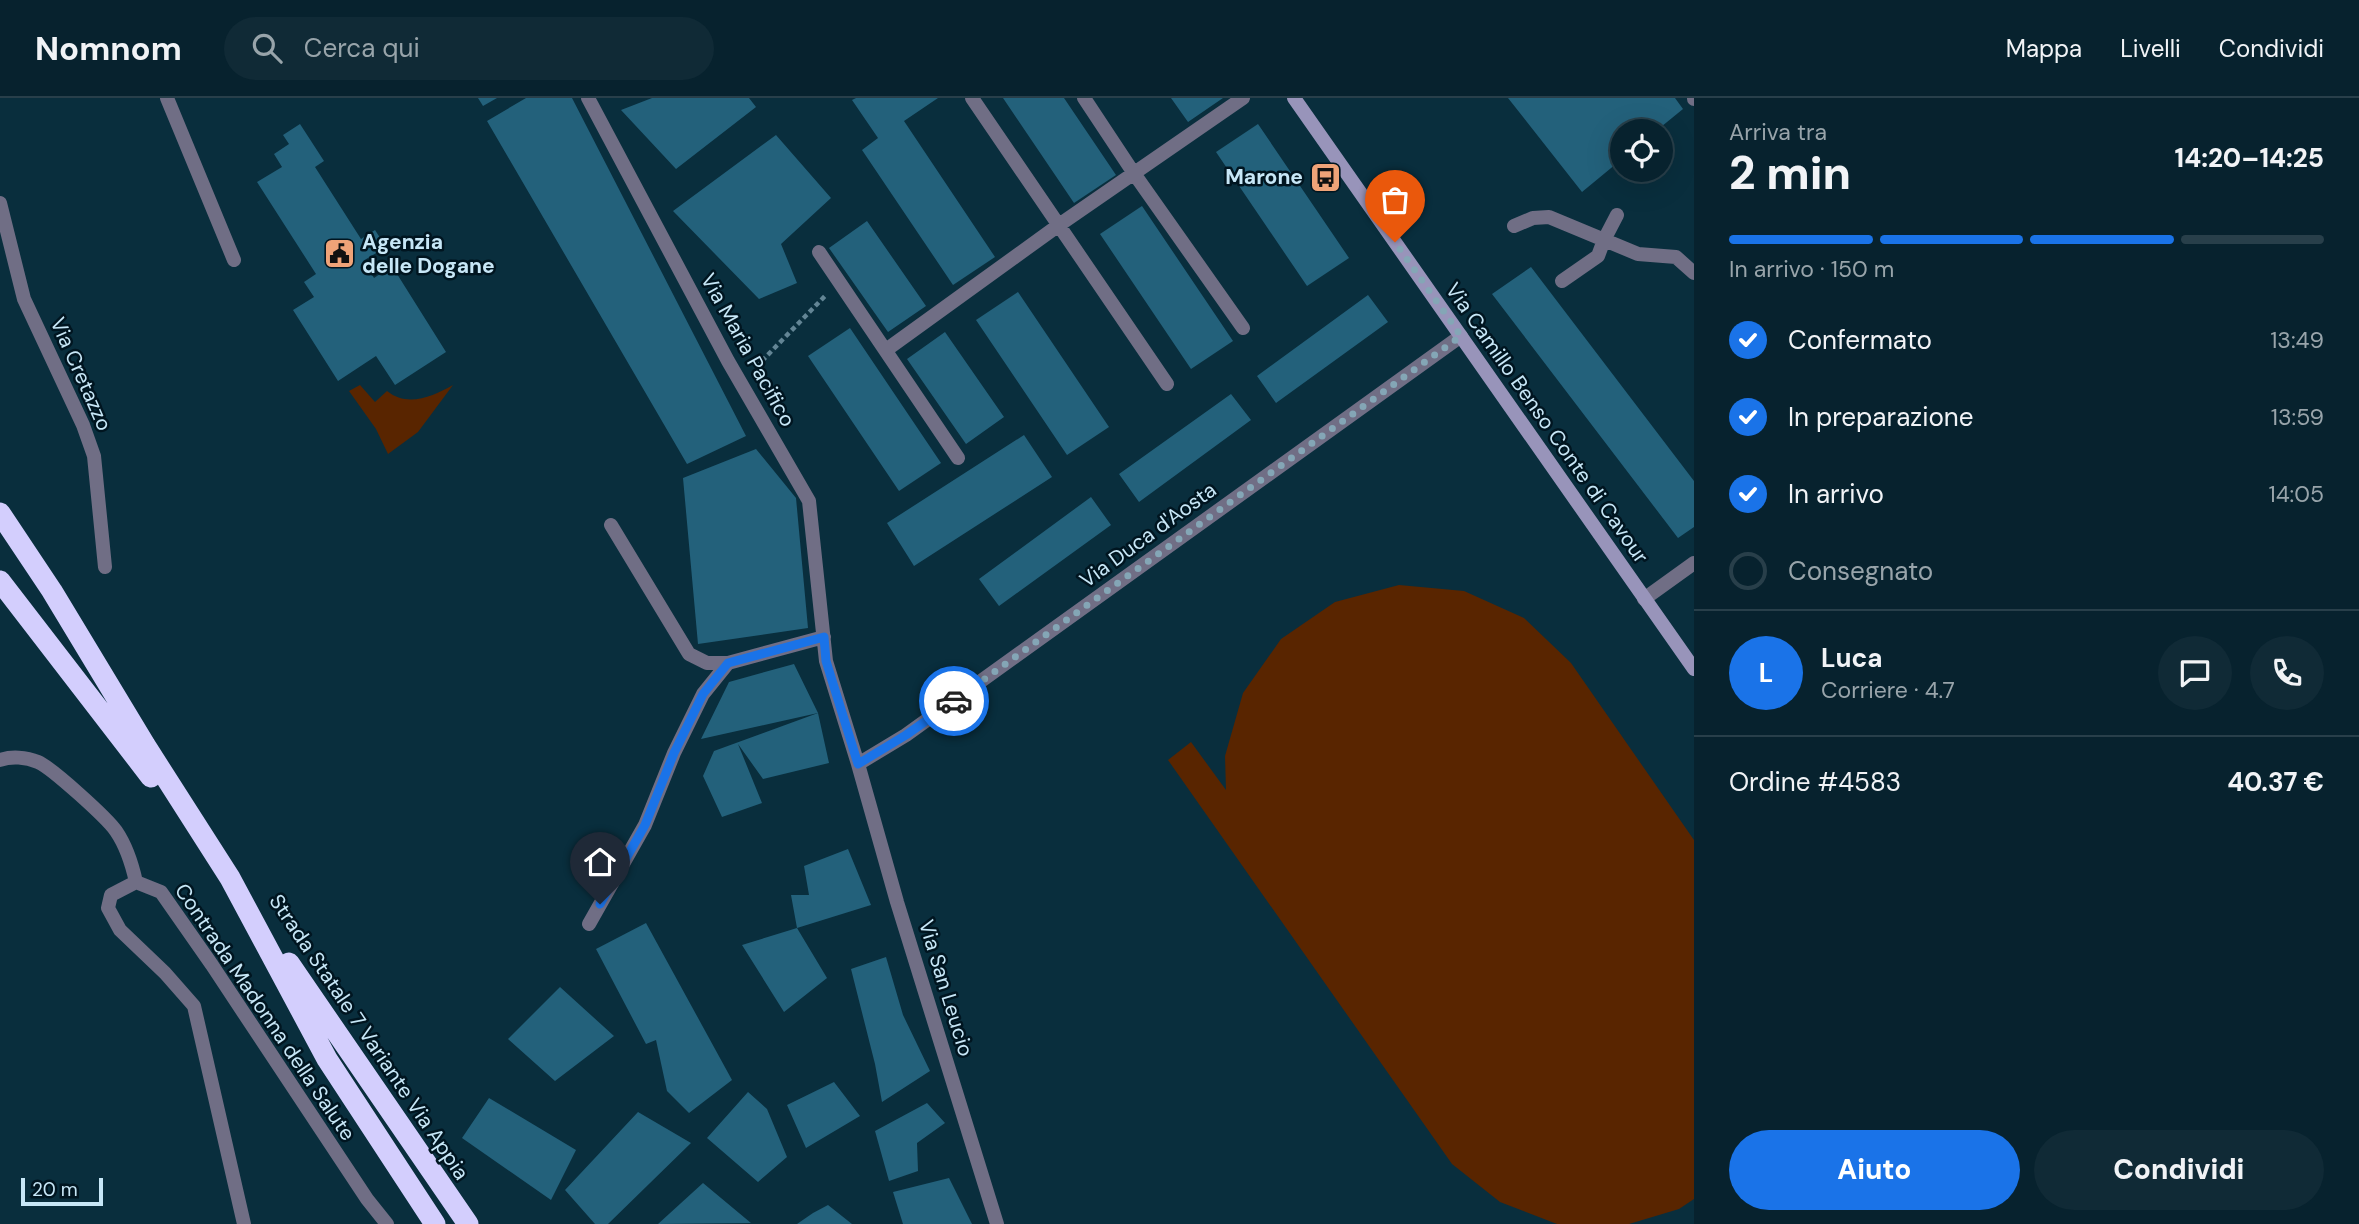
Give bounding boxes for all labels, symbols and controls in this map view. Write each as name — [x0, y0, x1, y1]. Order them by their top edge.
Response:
search box — [224, 17, 714, 80]
text: Nomnom — [35, 27, 182, 70]
icon: search — [248, 29, 286, 67]
text: Cerca qui — [304, 31, 420, 65]
text: Mappa — [2006, 33, 2082, 64]
text: Livelli — [2120, 33, 2181, 64]
text: Condividi — [2219, 33, 2324, 64]
text: Arriva tra — [1729, 117, 1827, 147]
map controls — [1610, 119, 1673, 182]
button: locate — [1610, 119, 1673, 182]
text: 14:20–14:25 — [2175, 141, 2324, 175]
text: 2 min — [1729, 143, 1851, 203]
bus stop icon: Marone — [1309, 160, 1343, 194]
place label: Marone — [1225, 163, 1303, 191]
pin — [1365, 170, 1425, 242]
icon: bag — [1376, 181, 1414, 219]
place label: Agenzia delle Dogane — [362, 228, 495, 280]
public building icon: Agenzia delle Dogane — [322, 237, 356, 271]
text: In arrivo · 150 m — [1729, 254, 1894, 284]
street label: Via Maria Pacifico — [694, 268, 802, 432]
street label: Via Camillo Benso Conte di Cavour — [1439, 277, 1655, 569]
street label: Via Cretazzo — [44, 313, 118, 435]
icon: check — [1729, 321, 1767, 359]
text: Confermato — [1788, 323, 1932, 357]
text: 13:49 — [2270, 325, 2324, 355]
icon: check — [1729, 398, 1767, 436]
text: In preparazione — [1788, 400, 1974, 434]
text: 13:59 — [2271, 402, 2324, 432]
icon: check — [1729, 475, 1767, 513]
street label: Via Duca d'Aosta — [1074, 476, 1222, 594]
text: In arrivo — [1788, 477, 1884, 511]
text: 14:05 — [2268, 479, 2324, 509]
text: Consegnato — [1788, 554, 1933, 588]
button: chat — [2158, 636, 2232, 710]
button: phone — [2250, 636, 2324, 710]
text: Luca — [1821, 641, 1883, 675]
text: L — [1759, 656, 1773, 690]
courier — [919, 666, 989, 736]
text: Corriere · 4.7 — [1821, 675, 1955, 705]
icon: car — [935, 682, 973, 720]
text: Ordine #4583 — [1729, 765, 1901, 799]
text: 40.37 € — [2227, 765, 2324, 799]
pin — [570, 832, 630, 904]
icon: home — [581, 843, 619, 881]
street label: Contrada Madonna della Salute — [168, 878, 362, 1146]
street label: Strada Statale 7 Variante Via Appia — [263, 889, 475, 1185]
street label: Via San Leucio — [912, 916, 980, 1060]
button: Aiuto — [1729, 1130, 2020, 1210]
button: Condividi — [2034, 1130, 2324, 1210]
scale bar — [21, 1175, 103, 1207]
text: 20 m — [32, 1177, 78, 1202]

